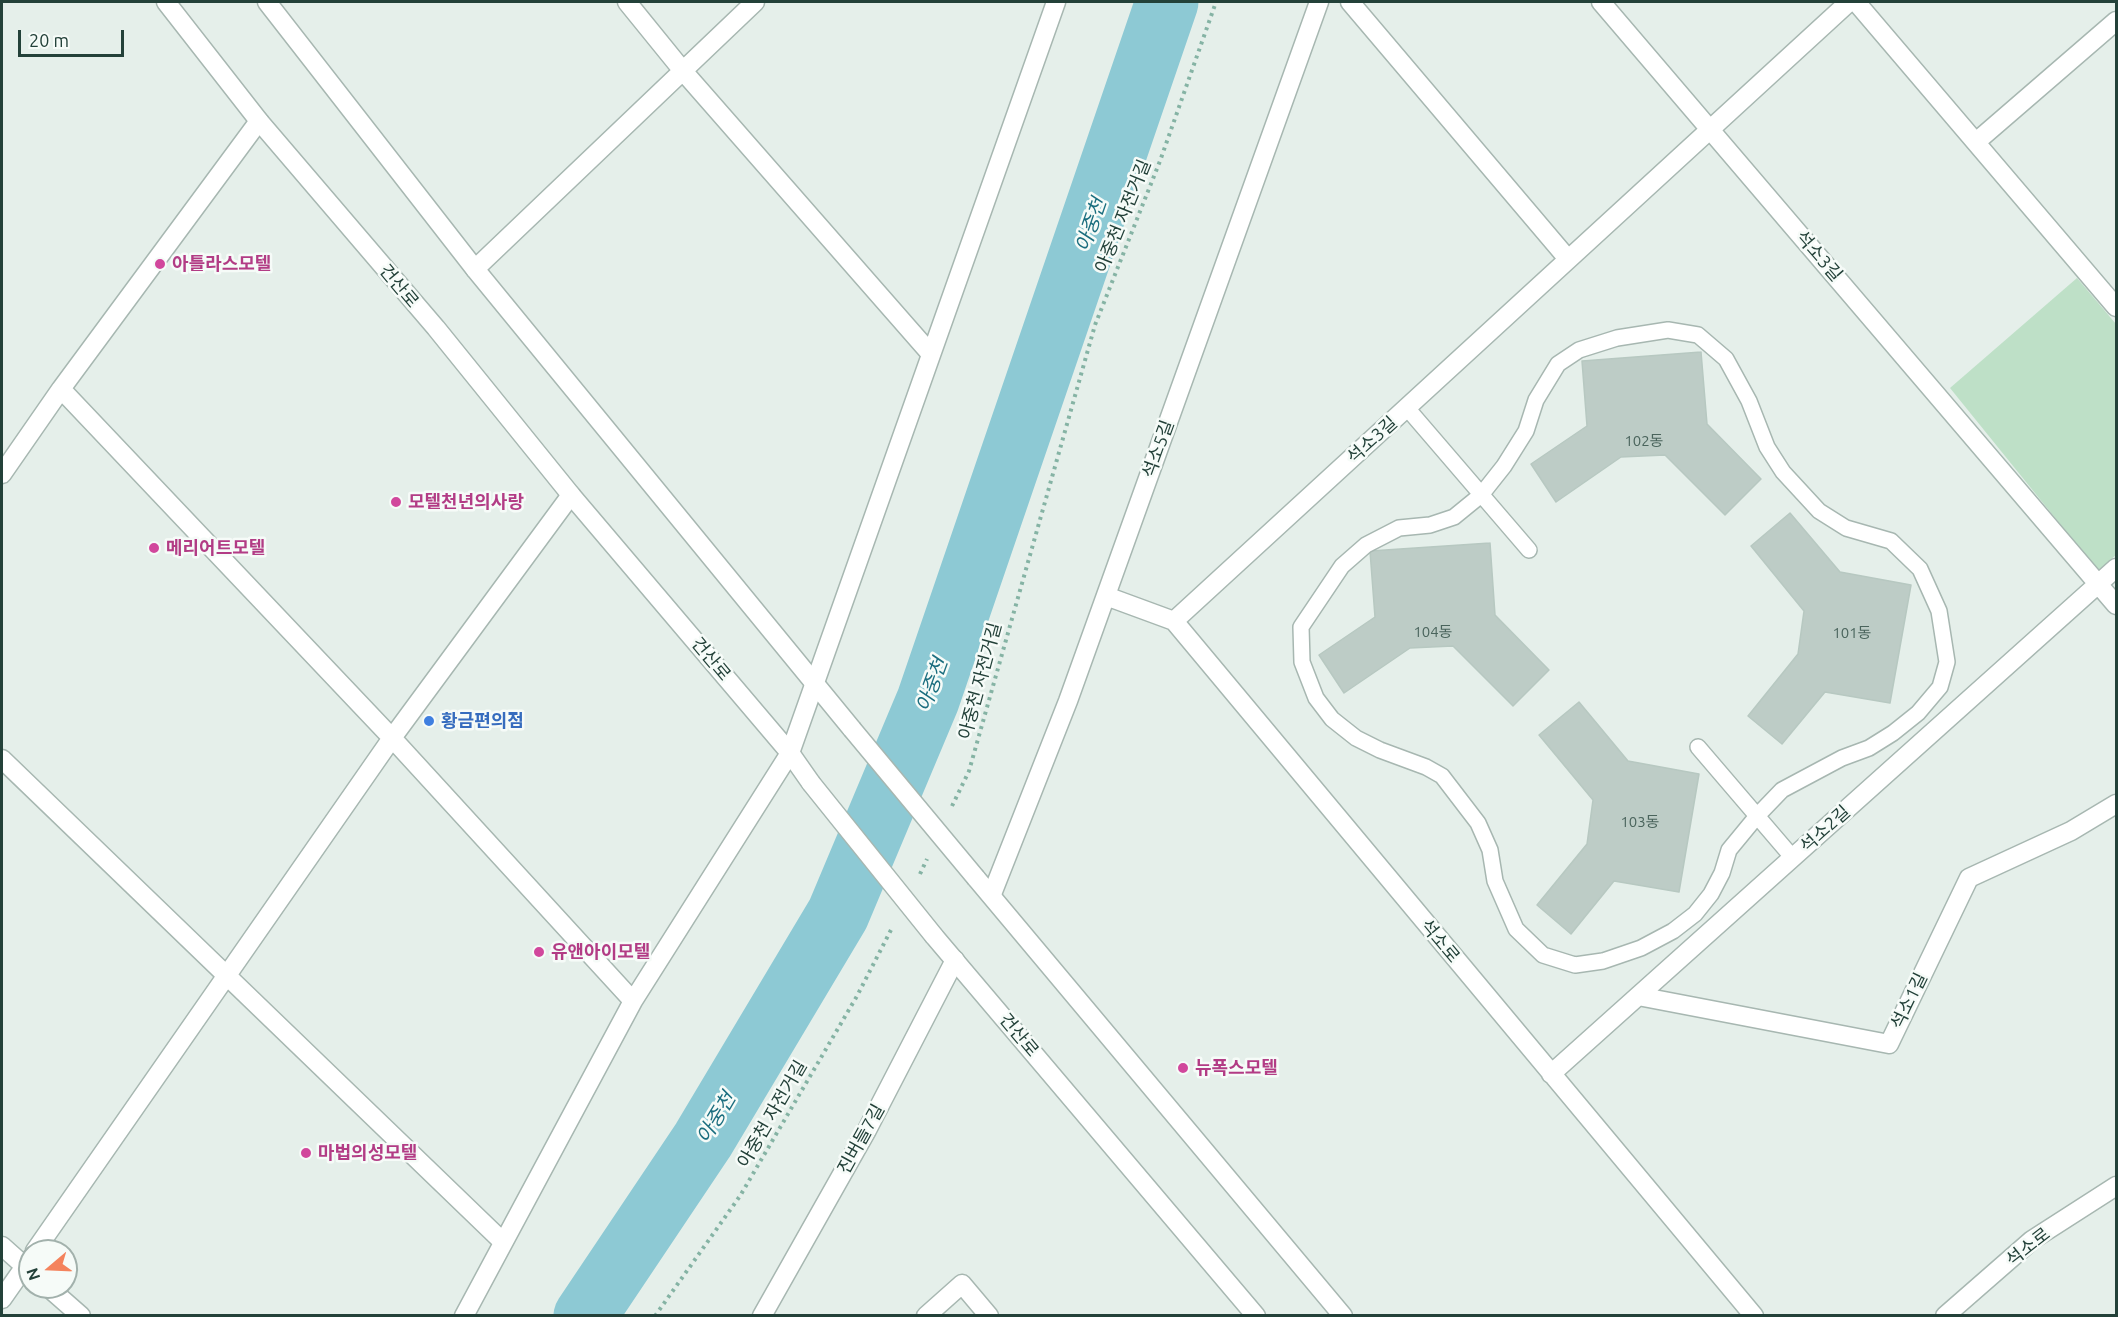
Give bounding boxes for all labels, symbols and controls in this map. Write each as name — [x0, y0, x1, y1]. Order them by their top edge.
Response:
scale bar — [21, 18, 128, 56]
text: 20 m — [29, 30, 69, 50]
street label: 아중천 자전거길 — [1091, 156, 1155, 276]
water label: 아중천 — [1071, 195, 1111, 255]
street label: 석소3길 — [1791, 226, 1847, 286]
place label: 아틀라스모텔 — [172, 253, 271, 275]
marker: 아틀라스모텔 — [153, 257, 167, 271]
street label: 건산로 — [375, 260, 423, 312]
street label: 석소3길 — [1343, 412, 1401, 468]
street label: 석소5길 — [1138, 417, 1178, 481]
house number: 102동 — [1624, 432, 1664, 450]
place label: 모텔천년의사랑 — [408, 491, 524, 513]
marker: 모텔천년의사랑 — [389, 495, 403, 509]
place label: 메리어트모텔 — [166, 537, 265, 559]
marker: 메리어트모텔 — [147, 541, 161, 555]
street label: 아중천 자전거길 — [954, 620, 1006, 742]
house number: 104동 — [1413, 623, 1453, 641]
house number: 101동 — [1832, 624, 1872, 642]
street label: 건산로 — [687, 633, 735, 685]
water label: 아중천 — [911, 655, 953, 715]
place label: 황금편의점 — [441, 710, 524, 732]
marker: 황금편의점 — [422, 714, 436, 728]
street label: 석소2길 — [1796, 801, 1854, 857]
house number: 103동 — [1620, 813, 1660, 831]
street label: 석소로 — [1416, 915, 1464, 967]
place label: 유앤아이모텔 — [551, 941, 650, 963]
marker: 유앤아이모텔 — [532, 945, 546, 959]
street label: 석소1길 — [1886, 969, 1932, 1033]
street label: 건산로 — [995, 1009, 1043, 1061]
street label: 아중천 자전거길 — [733, 1057, 811, 1171]
place label: 뉴폭스모텔 — [1195, 1057, 1278, 1079]
marker: 뉴폭스모텔 — [1176, 1061, 1190, 1075]
water label: 아중천 — [691, 1088, 741, 1148]
street label: 진버들7길 — [833, 1100, 889, 1178]
place label: 마법의성모텔 — [318, 1142, 417, 1164]
marker: 마법의성모텔 — [299, 1146, 313, 1160]
street label: 석소로 — [2002, 1223, 2054, 1271]
north arrow — [18, 1239, 78, 1299]
text: N — [22, 1266, 43, 1283]

